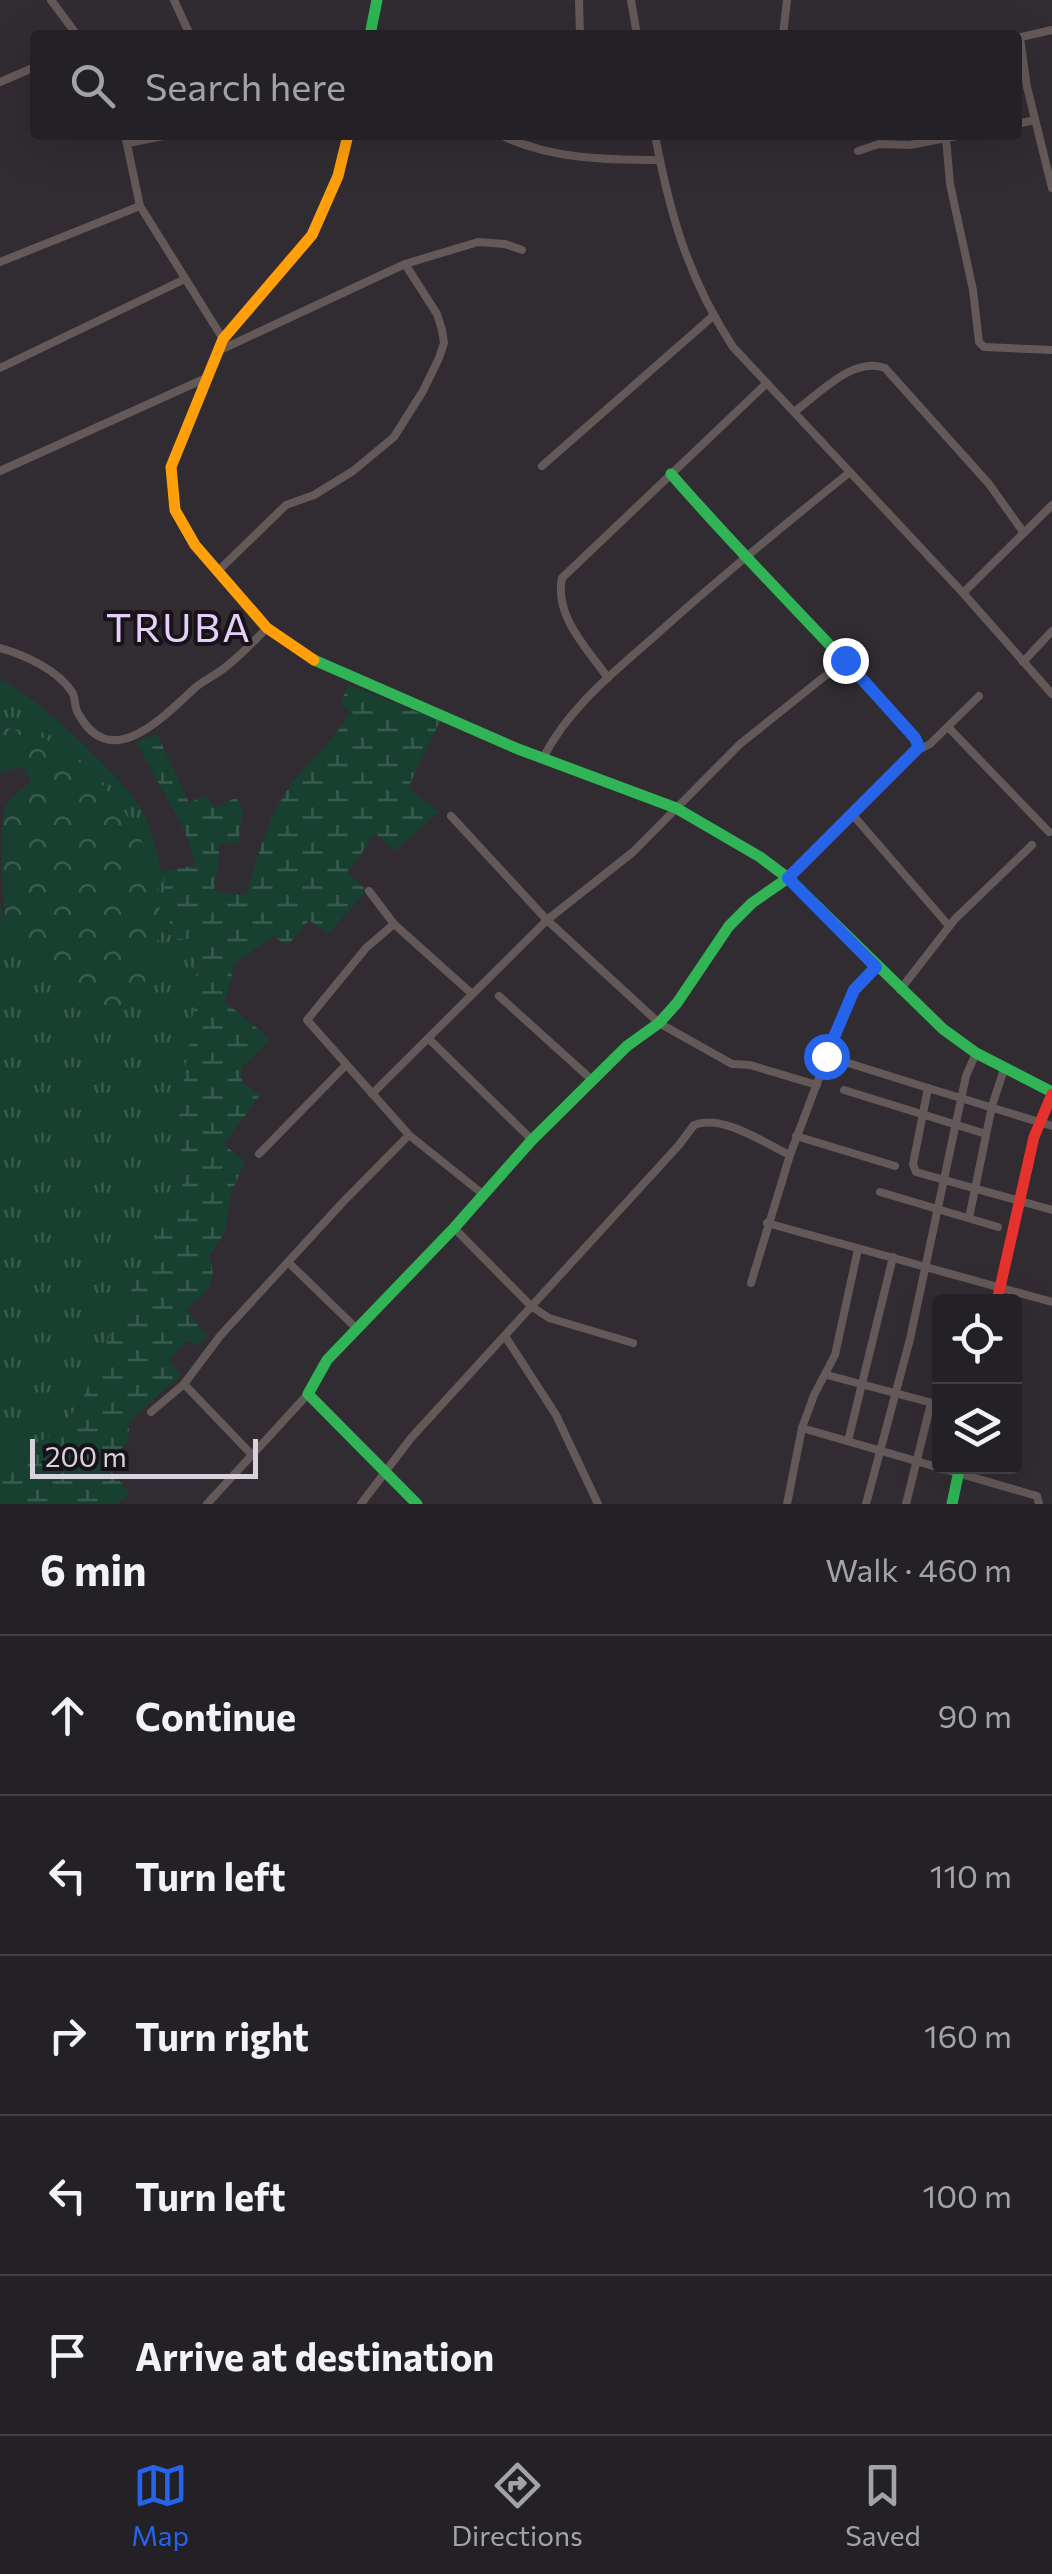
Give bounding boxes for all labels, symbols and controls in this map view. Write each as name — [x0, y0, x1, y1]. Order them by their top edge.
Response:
search box — [30, 30, 1022, 140]
icon: search — [65, 58, 120, 113]
text: Search here — [145, 62, 346, 109]
district label: TRUBA — [106, 601, 252, 650]
route end — [823, 638, 869, 684]
route start — [804, 1034, 850, 1080]
map controls — [932, 1294, 1022, 1474]
button: locate — [932, 1294, 1022, 1384]
button: layers — [932, 1384, 1022, 1474]
scale bar — [30, 1434, 258, 1478]
text: 200 m — [45, 1439, 127, 1473]
text: 6 min — [40, 1543, 147, 1595]
text: Walk · 460 m — [825, 1549, 1012, 1589]
icon: ahead — [40, 1688, 95, 1743]
text: Continue — [135, 1692, 296, 1739]
text: 90 m — [938, 1695, 1012, 1735]
icon: left — [40, 1848, 95, 1903]
text: Turn left — [135, 1852, 286, 1899]
text: 110 m — [930, 1855, 1012, 1895]
icon: right — [40, 2008, 95, 2063]
text: Turn right — [135, 2012, 309, 2059]
text: 160 m — [924, 2015, 1012, 2055]
icon: left — [40, 2168, 95, 2223]
text: Turn left — [135, 2172, 286, 2219]
text: 100 m — [923, 2175, 1012, 2215]
icon: arrive — [40, 2328, 95, 2383]
text: Arrive at destination — [135, 2332, 494, 2379]
tab: Map — [131, 2458, 189, 2552]
tab: Directions — [451, 2458, 583, 2552]
tab: Saved — [845, 2458, 921, 2552]

